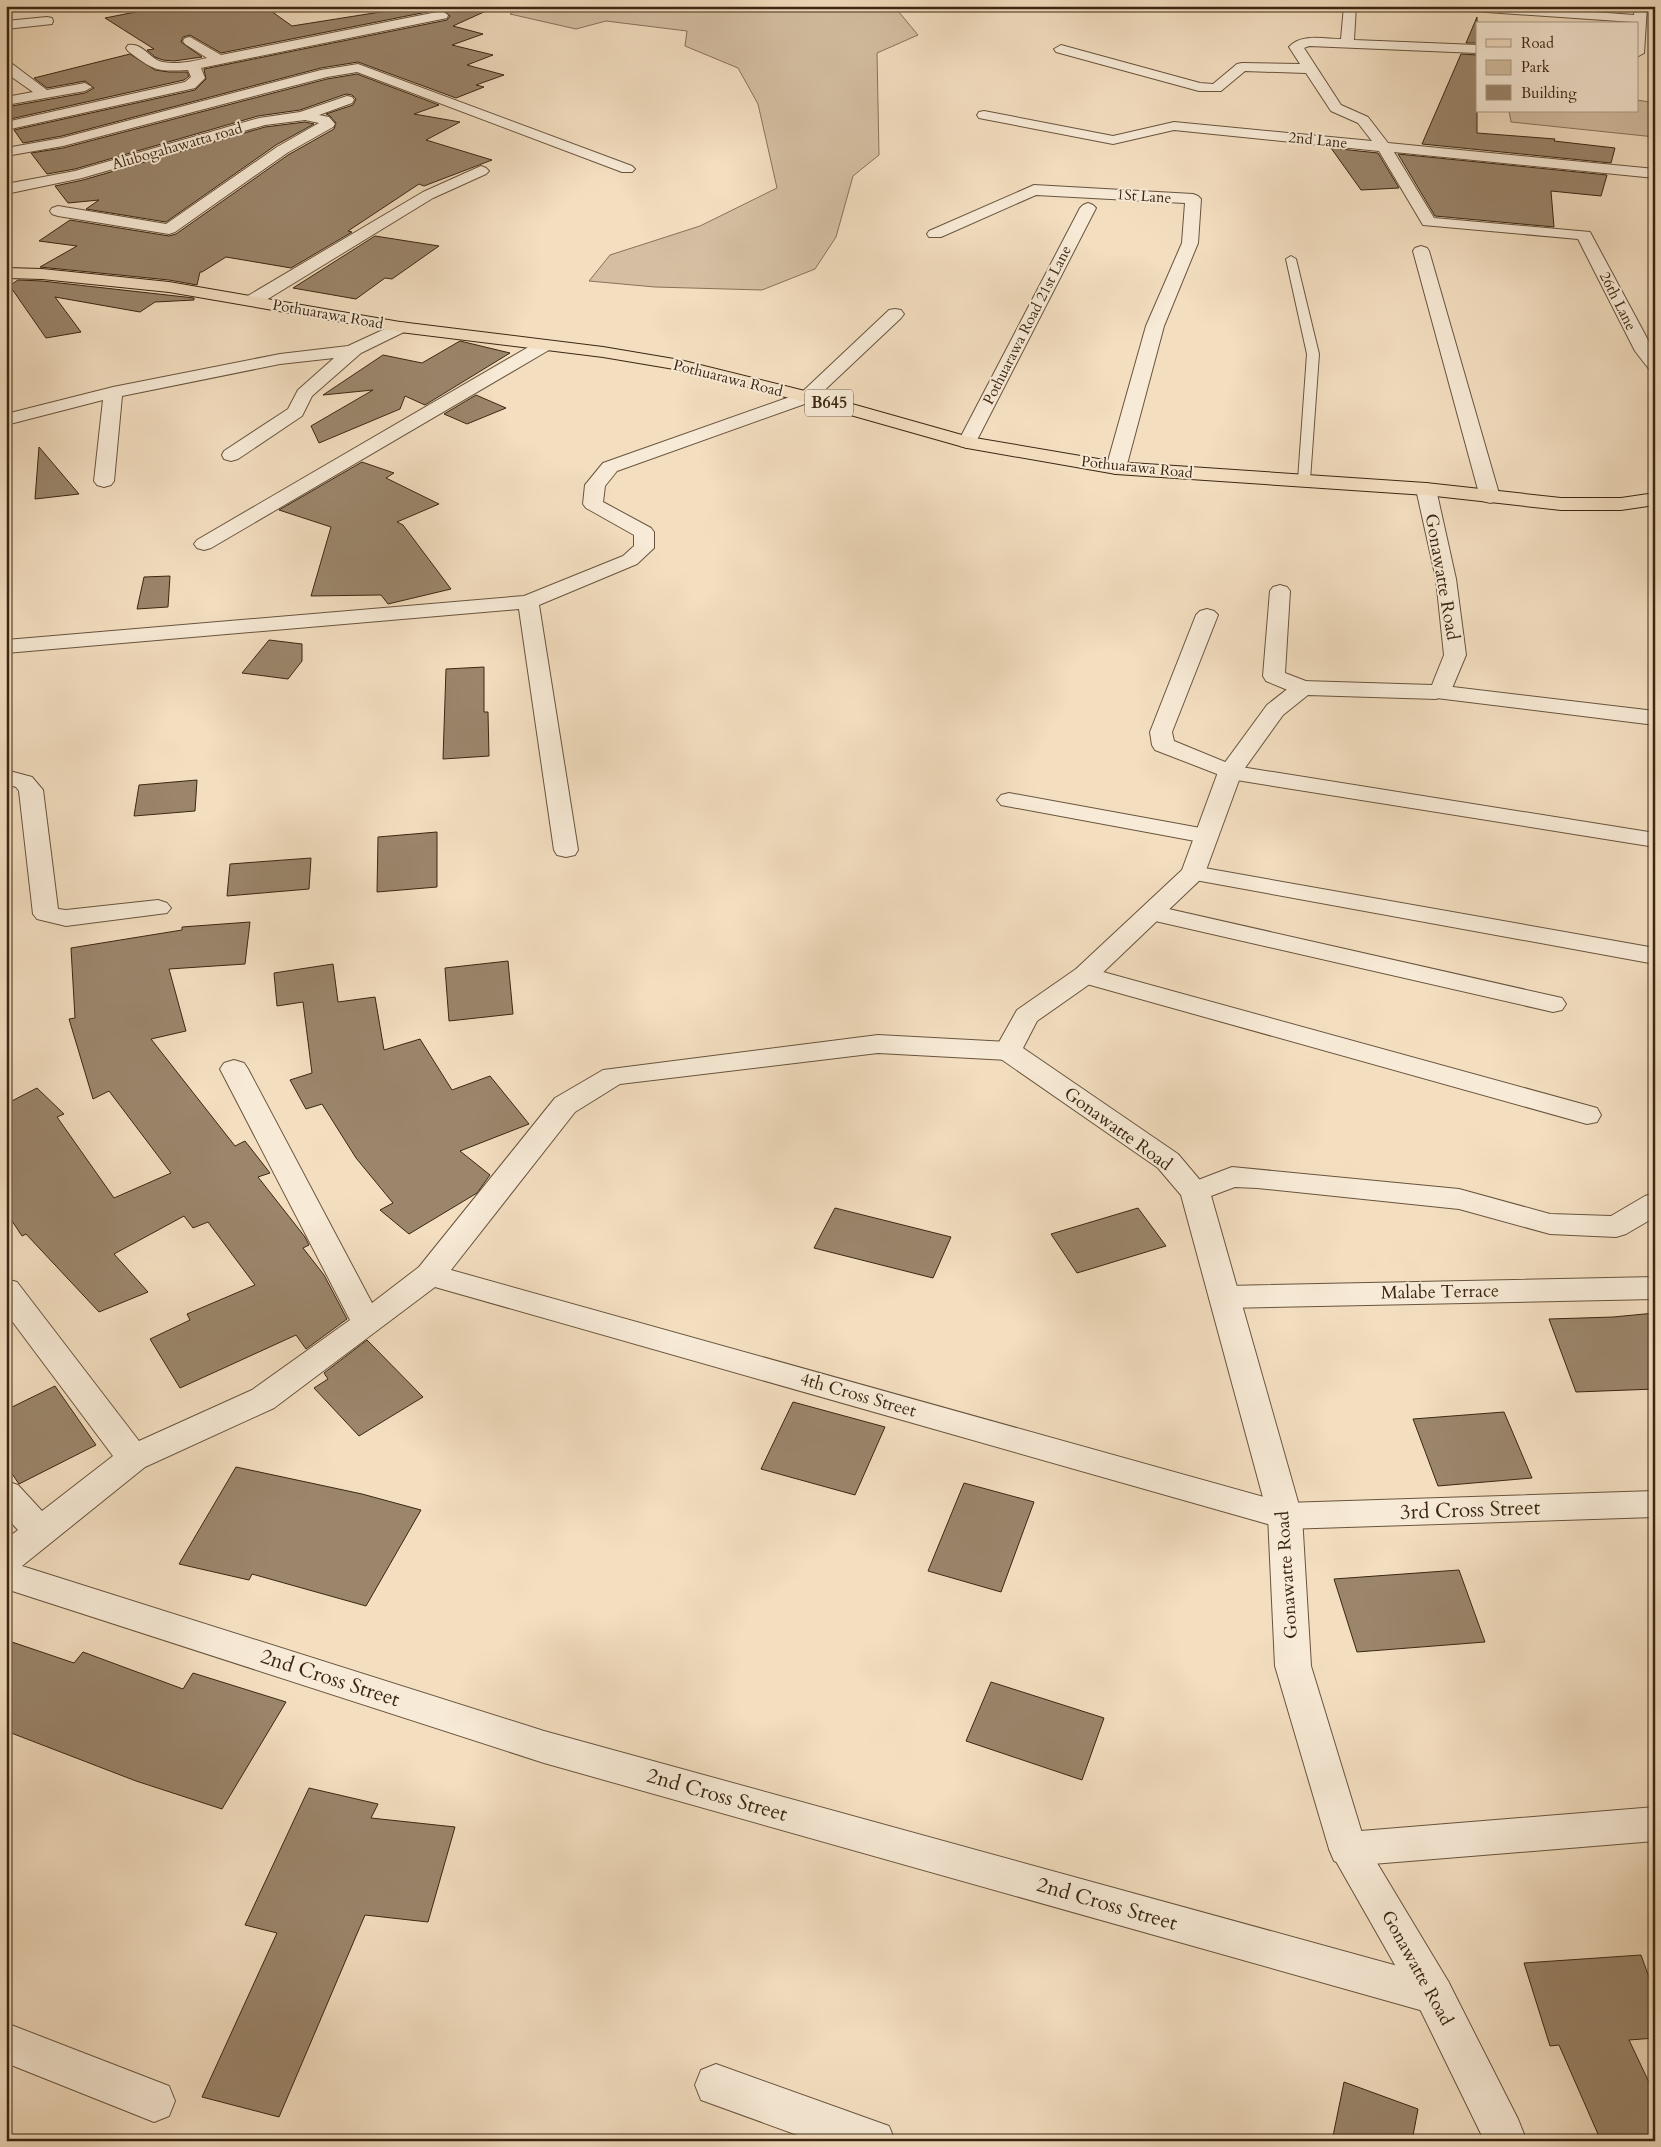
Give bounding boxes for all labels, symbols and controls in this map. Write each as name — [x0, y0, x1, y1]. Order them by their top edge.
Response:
legend — [1476, 22, 1638, 112]
text: Road — [1521, 33, 1554, 53]
text: Park — [1521, 57, 1550, 77]
text: Building — [1521, 83, 1577, 103]
street label: Alubogahawatta road — [109, 118, 245, 174]
street label: 2nd Lane — [1288, 127, 1349, 153]
street label: 1St Lane — [1116, 184, 1172, 208]
street label: Pothuarawa Road 21st Lane — [978, 242, 1076, 408]
street label: 26th Lane — [1595, 268, 1641, 334]
street label: Pothuarawa Road — [271, 294, 385, 334]
street label: Pothuarawa Road — [671, 355, 785, 401]
road number: B645 — [805, 389, 853, 416]
street label: Pothuarawa Road — [1080, 451, 1194, 483]
street label: Gonawatte Road — [1419, 512, 1466, 643]
street label: Gonawatte Road — [1059, 1081, 1178, 1177]
street label: Malabe Terrace — [1381, 1278, 1499, 1306]
street label: 4th Cross Street — [797, 1366, 919, 1424]
street label: 3rd Cross Street — [1399, 1493, 1541, 1527]
street label: Gonawatte Road — [1270, 1510, 1304, 1640]
street label: 2nd Cross Street — [257, 1642, 404, 1714]
street label: 2nd Cross Street — [643, 1761, 791, 1829]
street label: 2nd Cross Street — [1033, 1870, 1181, 1938]
street label: Gonawatte Road — [1375, 1906, 1459, 2030]

